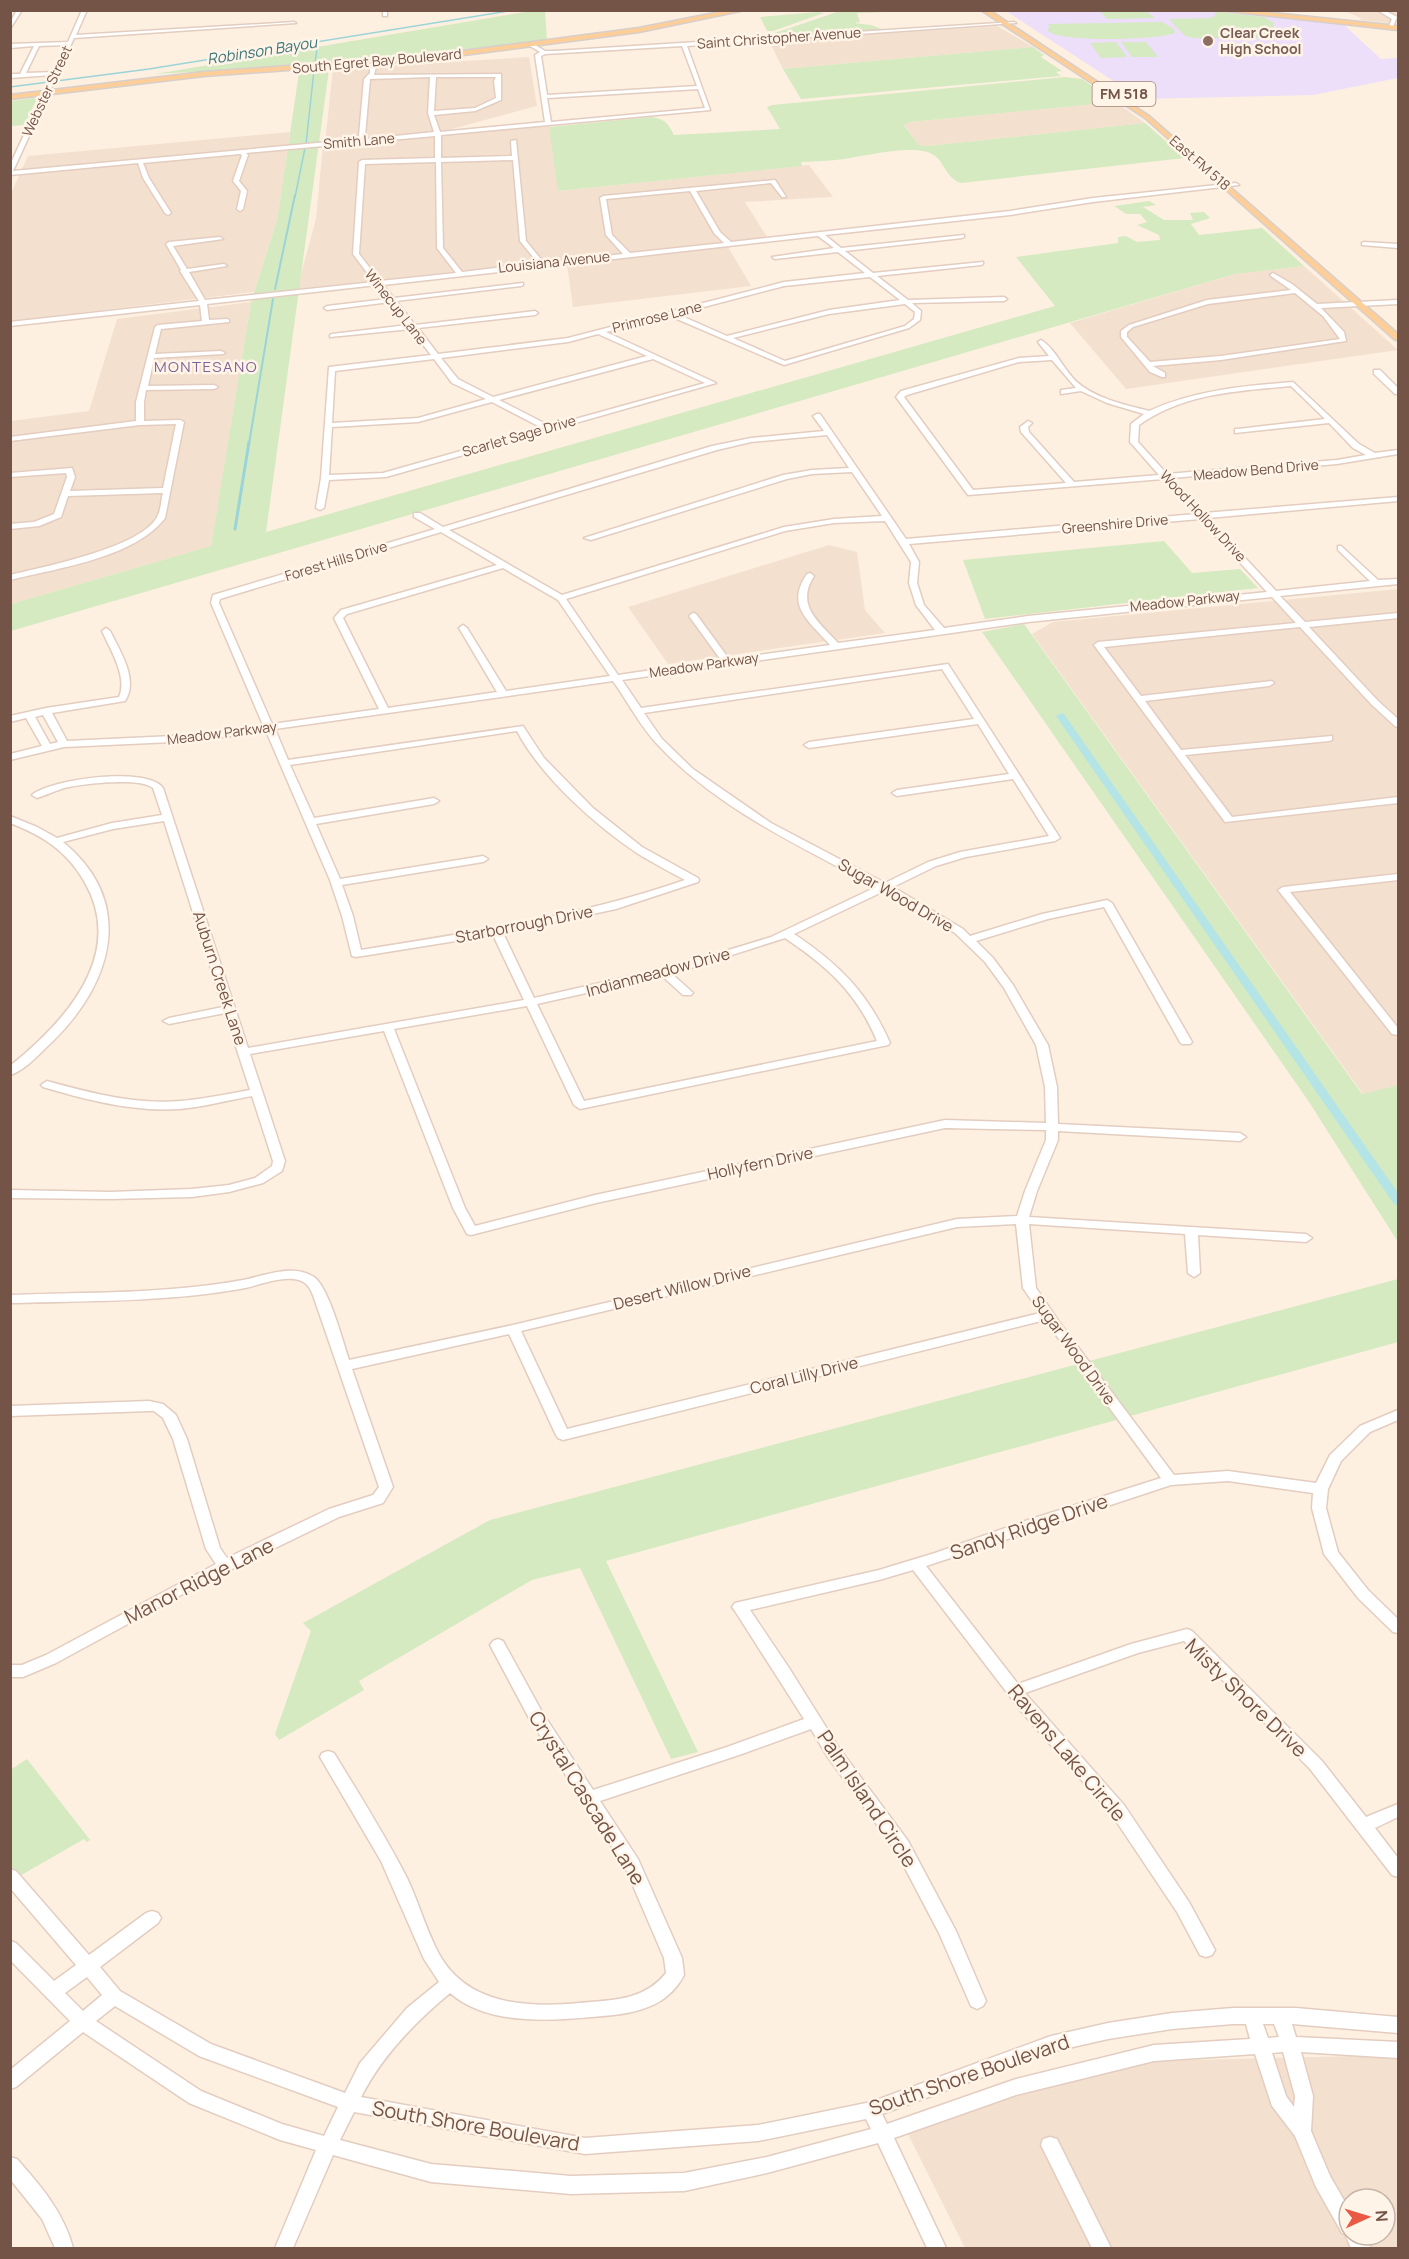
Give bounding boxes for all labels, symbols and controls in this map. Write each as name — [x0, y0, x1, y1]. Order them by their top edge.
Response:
street label: Saint Christopher Avenue — [696, 22, 862, 53]
place label: Clear Creek High School — [1220, 23, 1301, 58]
water label: Robinson Bayou — [206, 31, 319, 70]
marker: Clear Creek High School — [1201, 34, 1215, 48]
street label: Webster Street — [17, 42, 76, 139]
street label: South Egret Bay Boulevard — [292, 44, 462, 77]
road number: FM 518 — [1092, 82, 1156, 106]
street label: Smith Lane — [322, 128, 396, 153]
street label: East FM 518 — [1166, 131, 1235, 194]
street label: Louisiana Avenue — [497, 246, 611, 277]
street label: Winecup Lane — [361, 265, 432, 348]
street label: Primrose Lane — [610, 296, 704, 337]
district label: MONTESANO — [154, 356, 258, 377]
street label: Scarlet Sage Drive — [460, 410, 578, 461]
street label: Meadow Bend Drive — [1192, 455, 1320, 484]
street label: Wood Hollow Drive — [1156, 466, 1251, 566]
street label: Greenshire Drive — [1061, 509, 1169, 538]
street label: Forest Hills Drive — [282, 536, 389, 585]
street label: Meadow Parkway — [1129, 585, 1241, 616]
street label: Meadow Parkway — [648, 647, 761, 682]
street label: Meadow Parkway — [166, 716, 278, 749]
street label: Sugar Wood Drive — [834, 853, 958, 937]
street label: Starborrough Drive — [453, 900, 595, 948]
street label: Auburn Creek Lane — [188, 908, 252, 1048]
street label: Indianmeadow Drive — [584, 942, 732, 1002]
street label: Hollyfern Drive — [705, 1141, 815, 1185]
street label: Desert Willow Drive — [611, 1259, 753, 1315]
street label: Sugar Wood Drive — [1027, 1291, 1121, 1409]
street label: Coral Lilly Drive — [748, 1351, 860, 1399]
street label: Sandy Ridge Drive — [946, 1487, 1111, 1566]
street label: Manor Ridge Lane — [119, 1531, 278, 1630]
street label: Misty Shore Drive — [1180, 1632, 1313, 1763]
street label: Ravens Lake Circle — [1002, 1679, 1133, 1827]
street label: Crystal Cascade Lane — [523, 1706, 652, 1890]
street label: Palm Island Circle — [811, 1725, 923, 1873]
street label: South Shore Boulevard — [865, 2028, 1073, 2121]
street label: South Shore Boulevard — [370, 2094, 582, 2157]
north arrow — [1337, 2187, 1397, 2247]
text: N — [1371, 2209, 1393, 2222]

